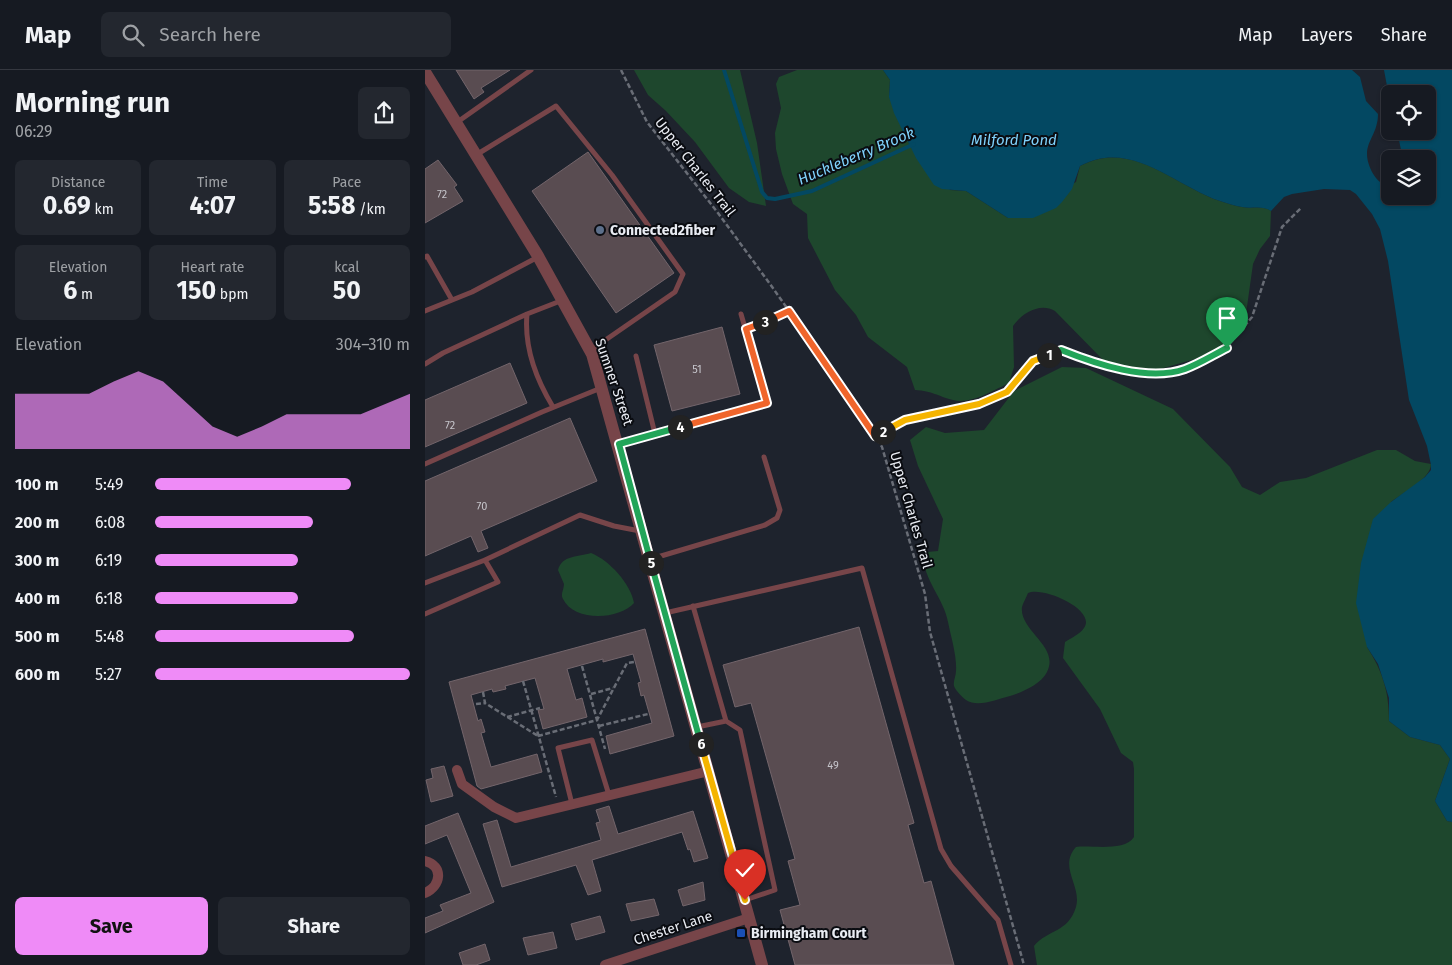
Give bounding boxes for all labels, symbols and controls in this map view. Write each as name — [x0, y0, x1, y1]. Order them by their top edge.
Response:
search box — [101, 12, 451, 57]
text: Map — [25, 21, 71, 49]
icon: search — [119, 21, 147, 49]
text: Search here — [159, 23, 261, 46]
text: Map — [1238, 24, 1273, 46]
text: Layers — [1301, 24, 1353, 46]
text: Share — [1381, 24, 1427, 46]
map controls — [1381, 85, 1436, 205]
button: locate — [1381, 85, 1436, 140]
text: Morning run — [15, 86, 170, 119]
button: share — [358, 87, 410, 139]
street label: Upper Charles Trail — [651, 114, 739, 220]
text: 06:29 — [15, 122, 52, 141]
water label: Huckleberry Brook — [795, 123, 917, 189]
water label: Milford Pond — [971, 131, 1057, 149]
button: layers — [1381, 150, 1436, 205]
text: Distance — [51, 174, 105, 191]
text: Time — [197, 174, 228, 191]
text: Pace — [332, 174, 361, 191]
house number: 72 — [437, 188, 447, 201]
text: 0.69 — [43, 191, 91, 221]
text: 4:07 — [190, 191, 235, 221]
text: 5:58 — [308, 191, 356, 221]
text: km — [91, 201, 114, 218]
text: /km — [356, 201, 386, 218]
place label: Connected2fiber — [610, 222, 716, 239]
marker: Connected2fiber — [594, 224, 606, 236]
text: Elevation — [49, 259, 108, 276]
text: Heart rate — [181, 259, 244, 276]
text: kcal — [334, 259, 359, 276]
text: 6 — [63, 276, 77, 306]
text: 150 — [177, 276, 216, 306]
text: 50 — [333, 276, 361, 306]
text: m — [77, 286, 93, 303]
text: bpm — [216, 286, 248, 303]
pin — [1206, 297, 1248, 348]
icon: arrive — [1213, 304, 1241, 332]
pin: 3 — [753, 310, 777, 334]
text: 3 — [762, 314, 769, 331]
text: Elevation — [15, 335, 82, 354]
text: 304–310 m — [336, 335, 410, 354]
street label: Sumner Street — [591, 336, 637, 429]
pin: 1 — [1037, 342, 1061, 368]
text: 1 — [1046, 347, 1053, 364]
house number: 51 — [692, 363, 702, 376]
pin: 4 — [667, 414, 693, 440]
house number: 72 — [445, 419, 455, 432]
text: 4 — [677, 419, 684, 436]
pin: 2 — [871, 420, 895, 444]
text: 2 — [880, 424, 887, 441]
street label: Upper Charles Trail — [886, 450, 936, 570]
text: 100 m — [15, 475, 58, 494]
text: 5:49 — [95, 475, 123, 494]
house number: 70 — [477, 500, 487, 513]
text: 200 m — [15, 513, 59, 532]
text: 6:08 — [95, 513, 125, 532]
pin: 5 — [639, 550, 663, 576]
text: 300 m — [15, 551, 59, 570]
text: 6:19 — [95, 551, 122, 570]
text: 5 — [648, 555, 655, 572]
text: 400 m — [15, 589, 60, 608]
text: 6:18 — [95, 589, 122, 608]
text: 500 m — [15, 627, 60, 646]
text: 5:48 — [95, 627, 124, 646]
text: 600 m — [15, 665, 60, 684]
text: 5:27 — [95, 665, 122, 684]
pin: 6 — [689, 732, 713, 756]
text: 6 — [698, 736, 705, 753]
house number: 49 — [827, 759, 839, 772]
pin — [724, 849, 766, 900]
icon: check — [731, 856, 759, 884]
button: Save — [15, 897, 208, 955]
button: Share — [218, 897, 410, 955]
street label: Chester Lane — [631, 907, 715, 949]
place label: Birmingham Court — [751, 925, 867, 942]
marker: Birmingham Court — [735, 927, 747, 939]

